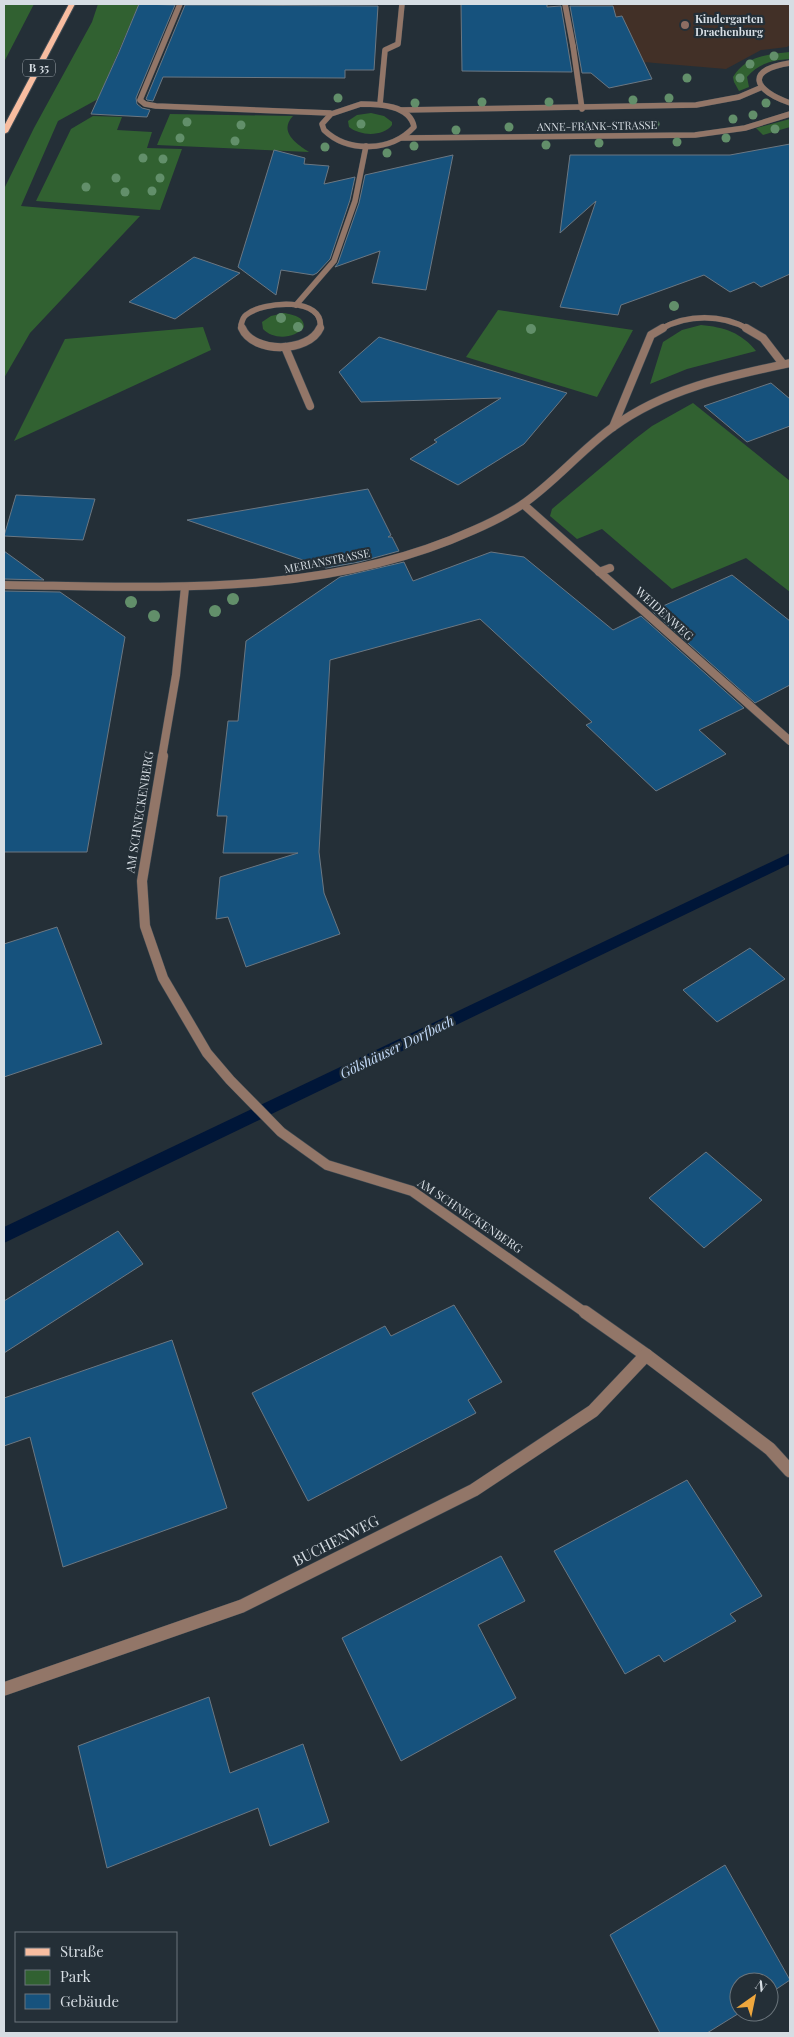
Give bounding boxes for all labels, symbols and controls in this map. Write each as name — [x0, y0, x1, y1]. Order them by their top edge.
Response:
place label: Kindergarten Drachenburg — [695, 11, 764, 39]
marker: Kindergarten Drachenburg — [679, 19, 691, 31]
road number: B 35 — [23, 59, 55, 76]
street label: ANNE-FRANK-STRASSE — [536, 117, 658, 134]
street label: MERIANSTRASSE — [283, 545, 371, 576]
street label: WEIDENWEG — [631, 582, 698, 644]
street label: AM SCHNECKENBERG — [121, 749, 157, 875]
water label: Gölshäuser Dorfbach — [336, 1011, 457, 1082]
street label: AM SCHNECKENBERG — [414, 1174, 527, 1257]
street label: BUCHENWEG — [289, 1510, 382, 1570]
legend — [15, 1932, 178, 2022]
text: Straße — [60, 1941, 104, 1961]
text: Park — [60, 1966, 92, 1986]
north arrow — [729, 1972, 779, 2022]
text: N — [752, 1975, 771, 1996]
text: Gebäude — [60, 1991, 119, 2011]

